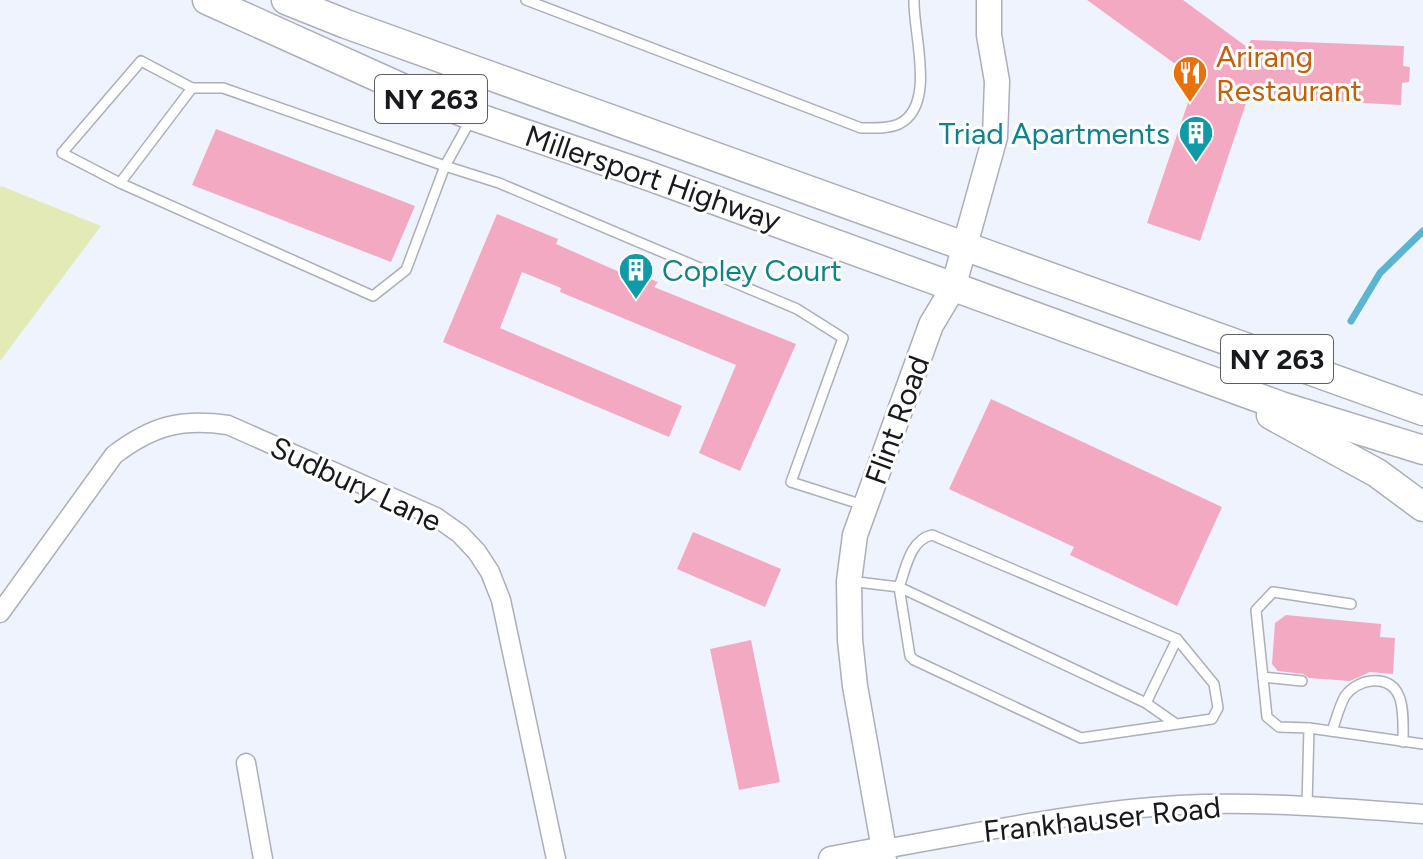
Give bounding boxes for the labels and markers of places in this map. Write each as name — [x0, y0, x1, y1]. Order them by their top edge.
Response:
place label: Arirang Restaurant — [1216, 38, 1362, 109]
restaurant icon: Arirang Restaurant — [1171, 54, 1209, 104]
building icon: Triad Apartments — [1177, 114, 1215, 164]
place label: Triad Apartments — [939, 115, 1170, 152]
building icon: Copley Court — [617, 251, 655, 301]
place label: Copley Court — [662, 252, 842, 289]

